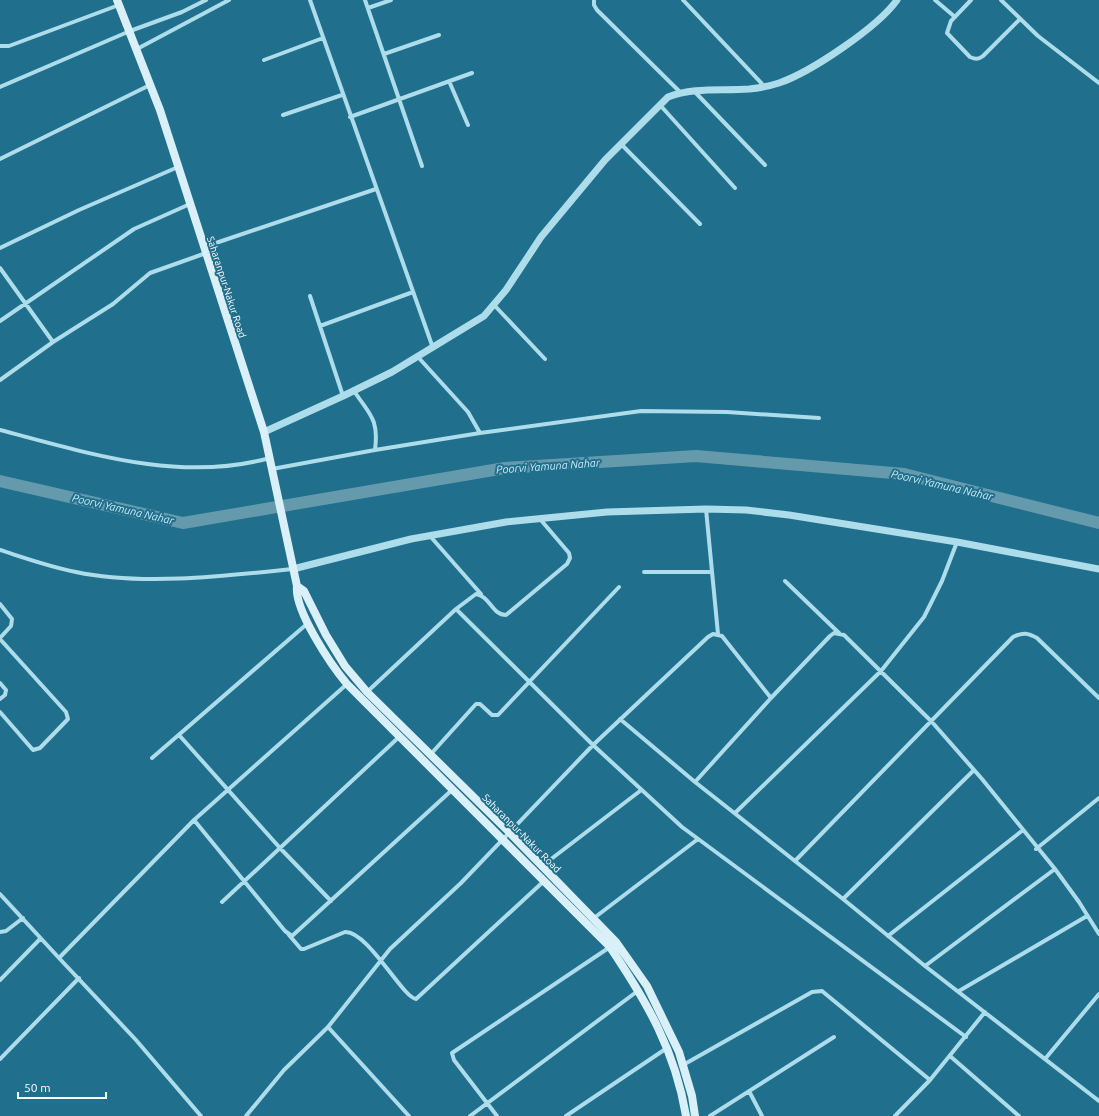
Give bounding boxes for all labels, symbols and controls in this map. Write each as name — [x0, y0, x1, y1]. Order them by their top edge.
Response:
street label: Saharanpur-Nakur Road — [205, 235, 248, 339]
water label: Poorvi Yamuna Nahar — [496, 456, 601, 476]
water label: Poorvi Yamuna Nahar — [890, 467, 995, 503]
water label: Poorvi Yamuna Nahar — [71, 491, 176, 527]
street label: Saharanpur-Nakur Road — [480, 792, 563, 875]
scale bar — [18, 1074, 106, 1100]
text: 50 m — [24, 1081, 51, 1094]

